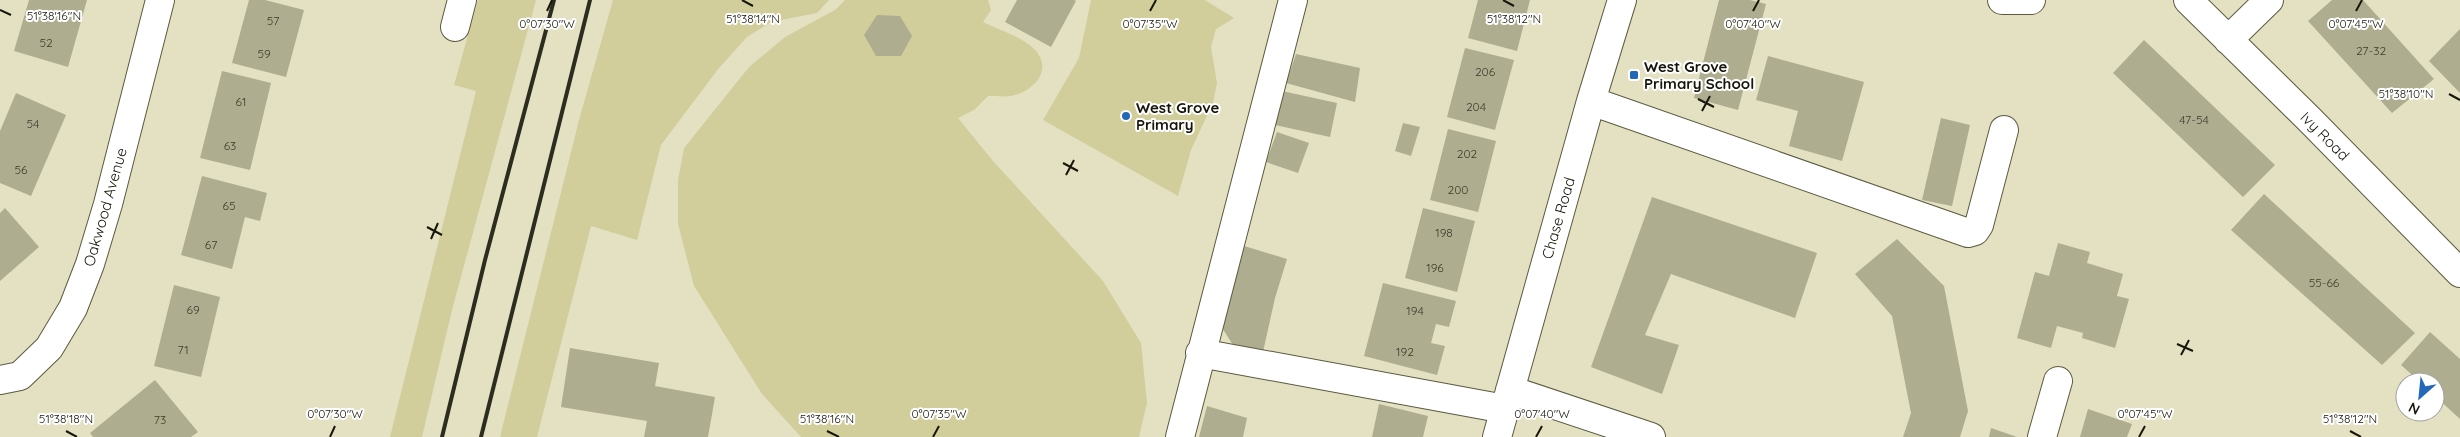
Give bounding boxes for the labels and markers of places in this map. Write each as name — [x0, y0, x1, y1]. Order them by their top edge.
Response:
place label: West Grove Primary School — [1644, 57, 1754, 93]
marker: West Grove Primary School — [1628, 69, 1640, 81]
place label: West Grove Primary — [1136, 98, 1220, 134]
marker: West Grove Primary — [1120, 110, 1132, 122]

